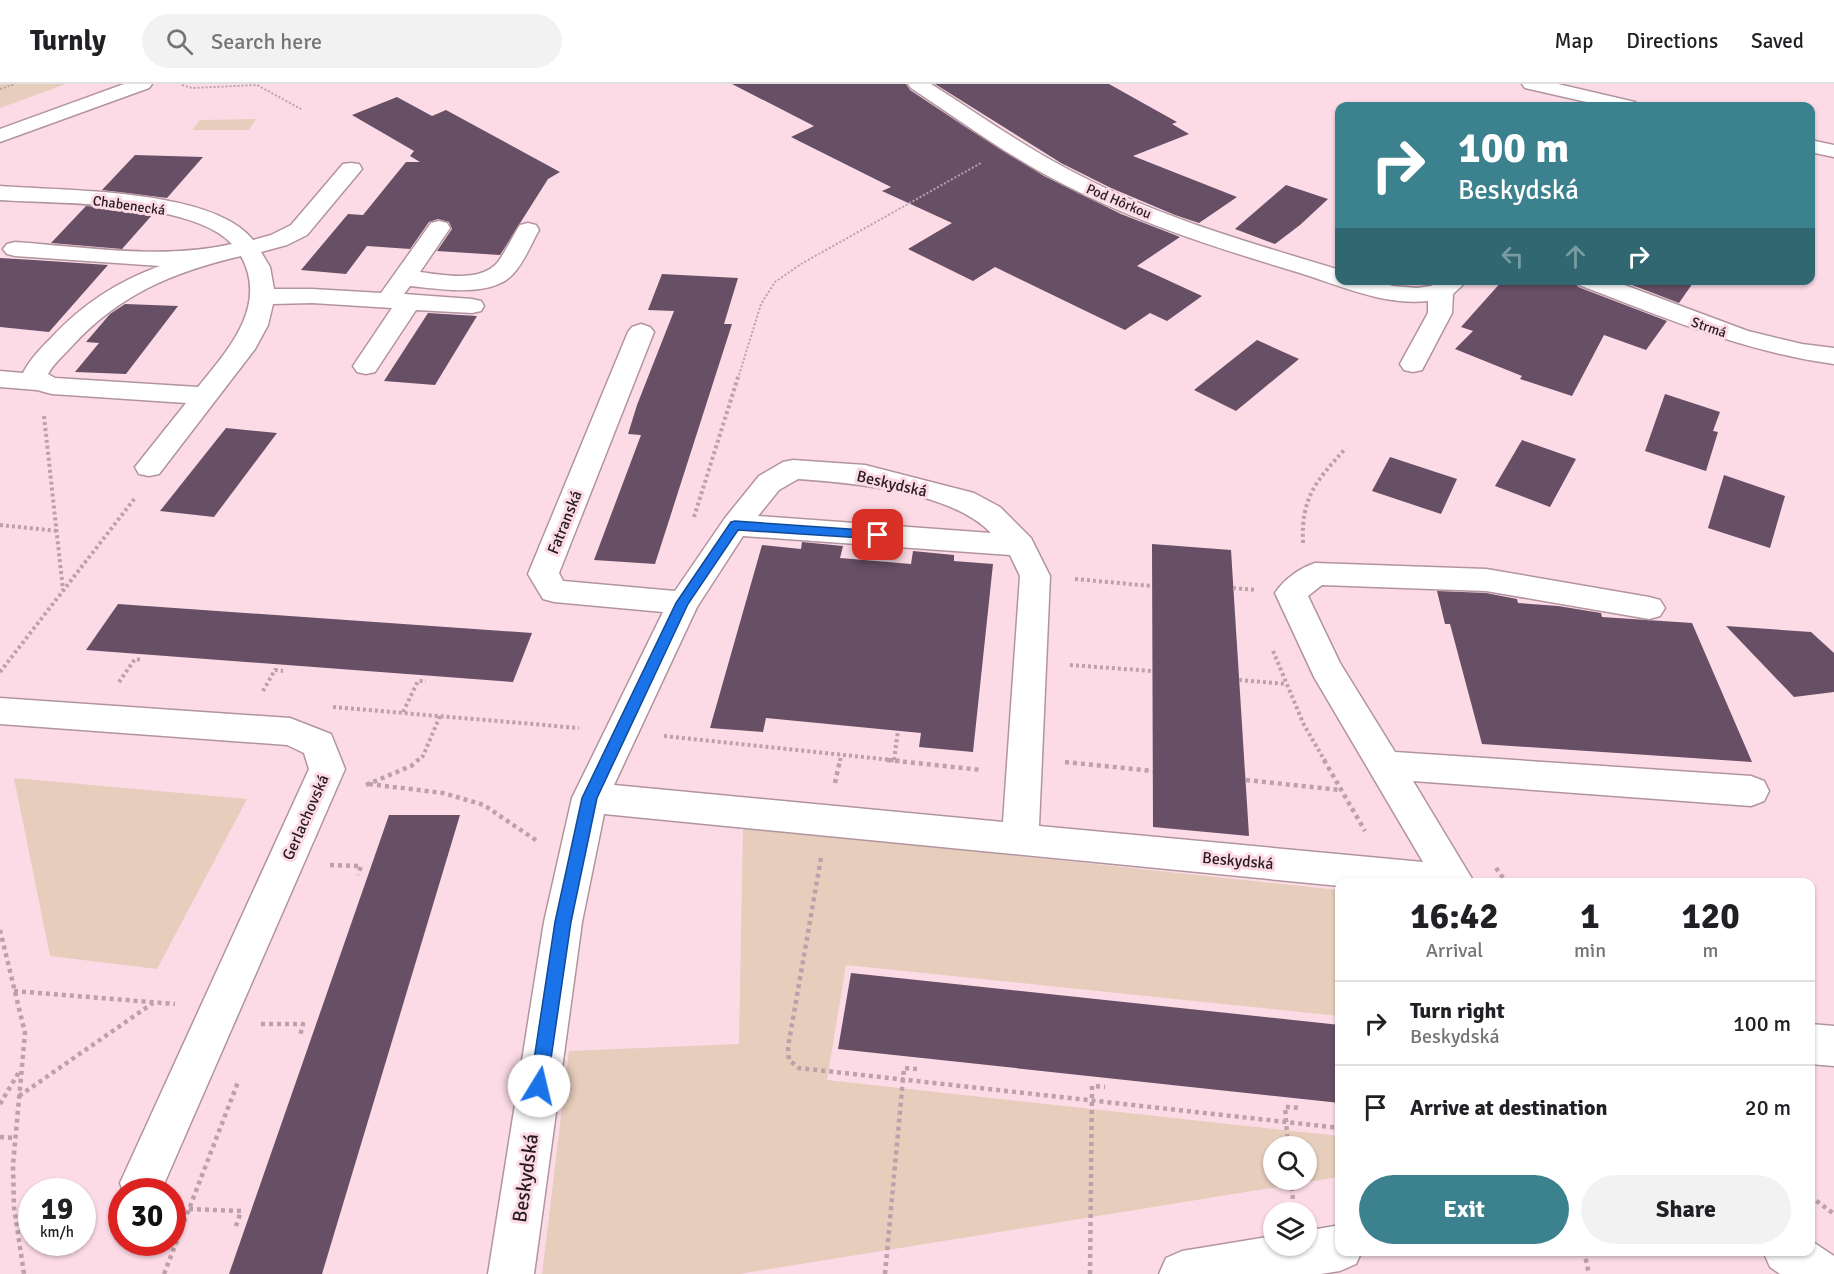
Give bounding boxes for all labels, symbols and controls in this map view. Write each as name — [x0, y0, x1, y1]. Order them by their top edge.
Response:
search box — [142, 14, 562, 68]
text: Turnly — [30, 24, 106, 58]
icon: search — [163, 25, 196, 58]
text: Search here — [211, 28, 322, 55]
text: Map — [1555, 28, 1593, 54]
text: Directions — [1626, 28, 1718, 54]
text: Saved — [1751, 28, 1804, 54]
text: 100 m — [1458, 123, 1569, 174]
icon: right — [1359, 126, 1437, 204]
text: Beskydská — [1458, 174, 1579, 207]
street label: Pod Hôrkou — [1084, 180, 1154, 223]
street label: Chabenecká — [92, 192, 166, 219]
icon: left — [1496, 240, 1529, 273]
icon: ahead — [1559, 240, 1592, 273]
icon: right — [1622, 240, 1655, 273]
street label: Strmá — [1689, 314, 1729, 341]
street label: Beskydská — [855, 466, 929, 502]
street label: Fatranská — [543, 488, 587, 557]
pin — [852, 509, 903, 560]
icon: arrive — [861, 518, 894, 551]
street label: Gerlachovská — [278, 771, 334, 863]
street label: Beskydská — [1201, 848, 1274, 874]
text: 16:42 — [1410, 894, 1499, 939]
text: 1 — [1580, 894, 1600, 939]
text: 120 — [1681, 894, 1740, 939]
text: Arrival — [1426, 938, 1483, 963]
text: min — [1574, 938, 1606, 963]
text: m — [1703, 938, 1719, 963]
text: Turn right — [1410, 997, 1505, 1024]
icon: right — [1359, 1007, 1392, 1040]
text: 100 m — [1733, 1010, 1791, 1037]
text: Beskydská — [1410, 1024, 1500, 1049]
position arrow — [507, 1054, 571, 1118]
icon: arrive — [1359, 1091, 1392, 1124]
text: Arrive at destination — [1410, 1094, 1607, 1121]
text: 20 m — [1745, 1094, 1791, 1121]
street label: Beskydská — [507, 1132, 544, 1224]
map controls — [1263, 1136, 1317, 1256]
button: search — [1263, 1136, 1317, 1190]
button: Exit — [1359, 1175, 1569, 1244]
button: Share — [1581, 1175, 1791, 1244]
speed limit sign: 30 — [108, 1178, 186, 1256]
text: 19 — [41, 1191, 73, 1228]
button: layers — [1263, 1202, 1317, 1256]
text: km/h — [40, 1223, 74, 1241]

